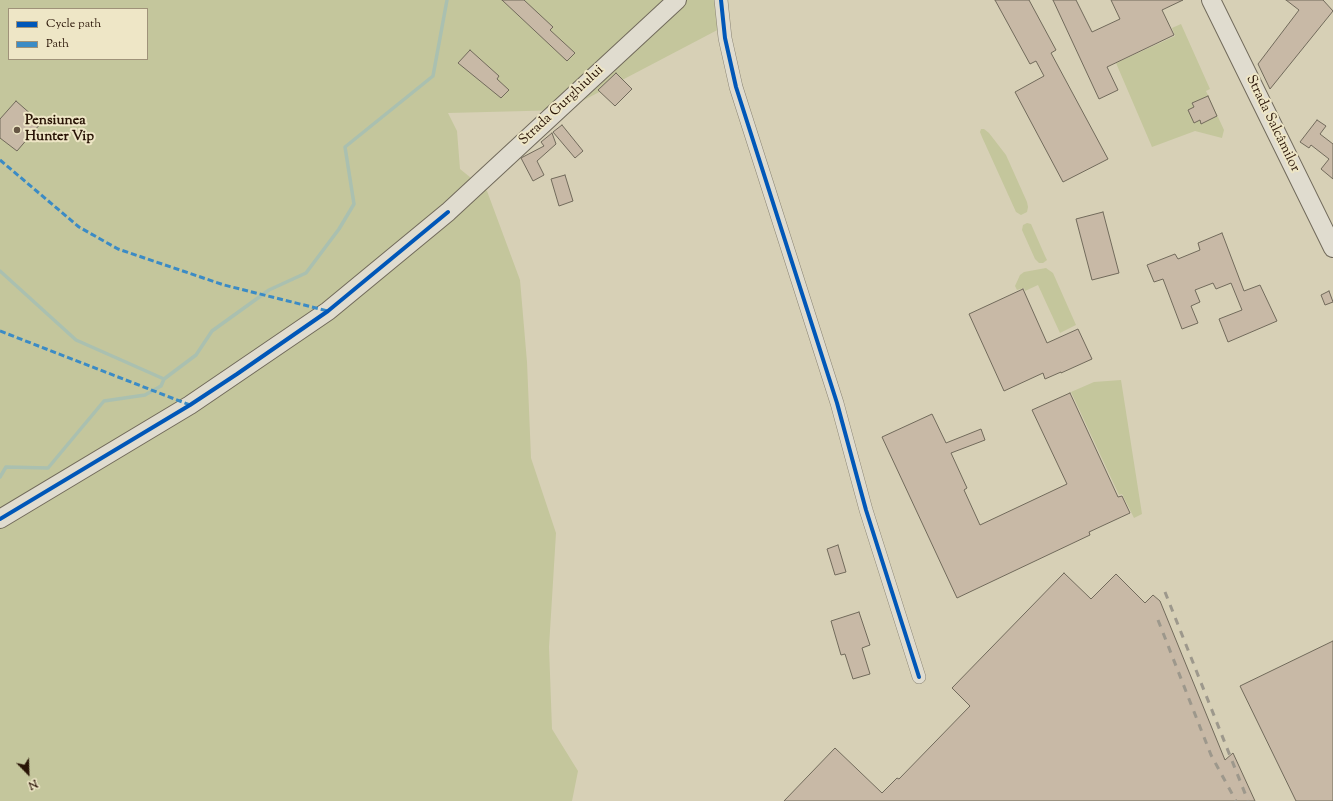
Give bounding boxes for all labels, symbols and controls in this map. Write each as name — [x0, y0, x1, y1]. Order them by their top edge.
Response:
legend — [8, 8, 148, 60]
text: Cycle path — [46, 15, 101, 33]
text: Path — [46, 35, 69, 53]
street label: Strada Gurghiului — [516, 62, 608, 150]
street label: Strada Salcâmilor — [1241, 73, 1303, 175]
place label: Pensiunea Hunter Vip — [25, 114, 94, 146]
marker: Pensiunea Hunter Vip — [12, 125, 22, 135]
north arrow — [8, 753, 48, 793]
text: N — [26, 775, 40, 793]

